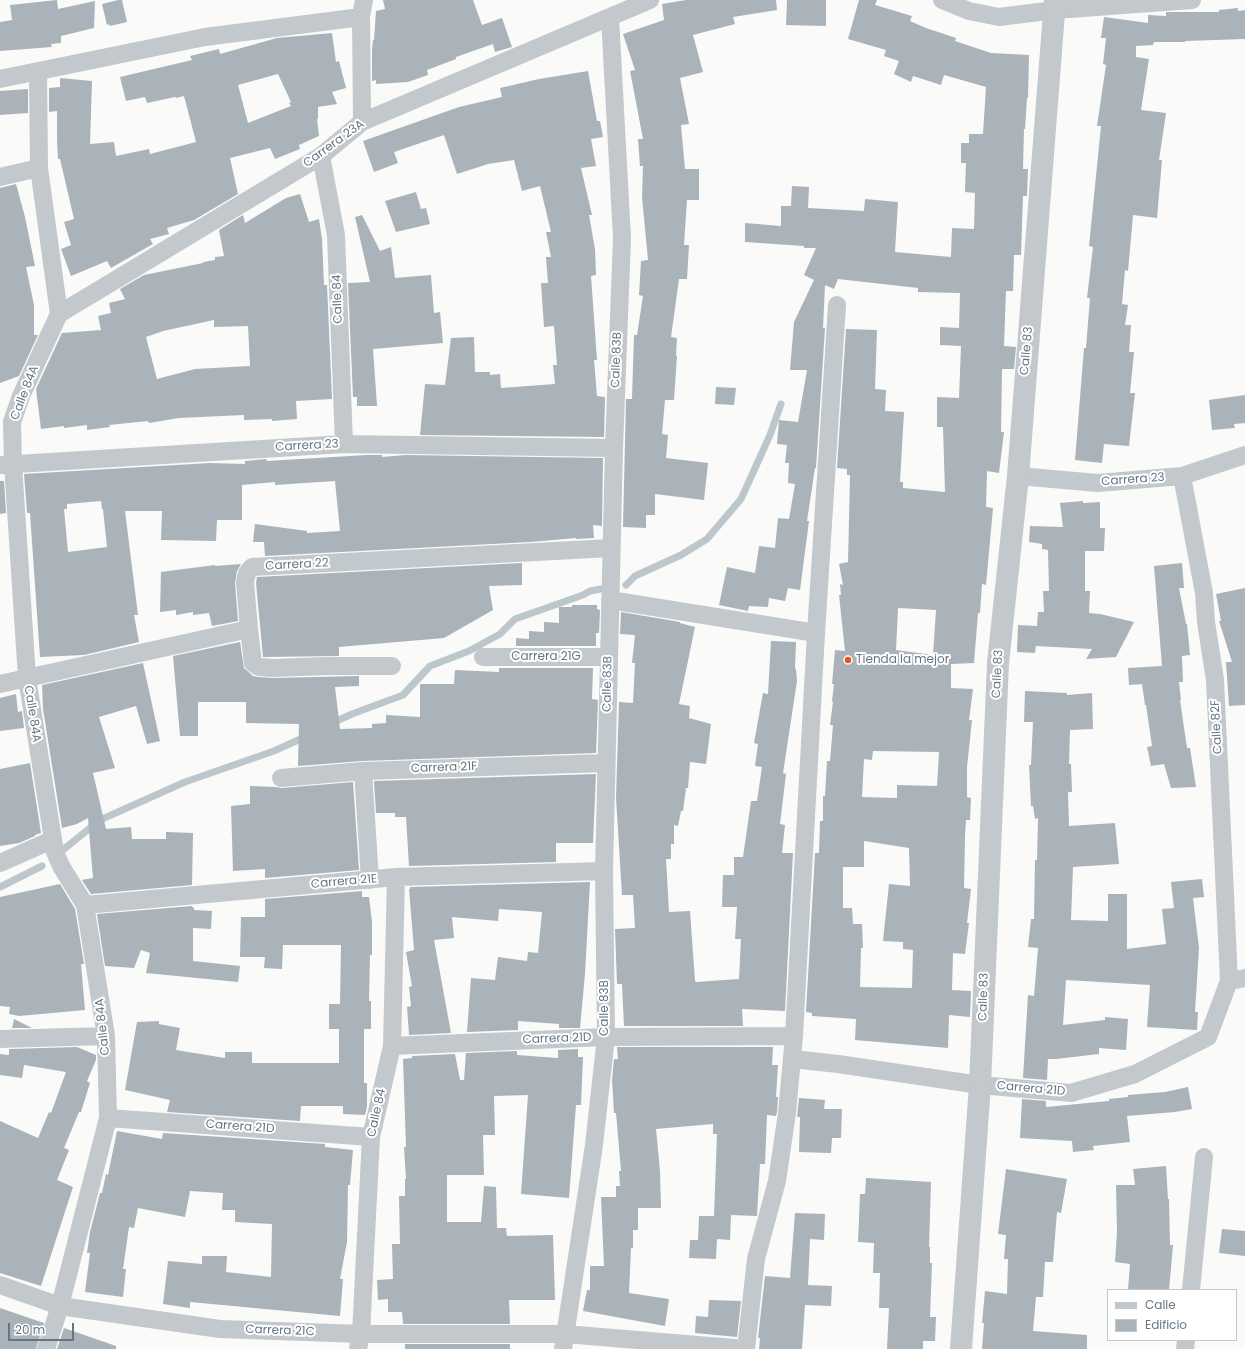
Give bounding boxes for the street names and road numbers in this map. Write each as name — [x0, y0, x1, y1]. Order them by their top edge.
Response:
street label: Carrera 23A — [301, 117, 367, 171]
street label: Calle 84 — [330, 274, 346, 324]
street label: Calle 83 — [1018, 326, 1036, 376]
street label: Calle 83B — [609, 332, 625, 388]
street label: Calle 84A — [8, 364, 42, 422]
street label: Carrera 23 — [275, 437, 339, 455]
street label: Carrera 23 — [1101, 471, 1165, 489]
street label: Carrera 22 — [265, 556, 329, 574]
street label: Calle 83 — [990, 649, 1006, 699]
street label: Carrera 21G — [511, 650, 581, 664]
street label: Calle 83B — [600, 656, 616, 712]
street label: Calle 84A — [20, 685, 44, 743]
street label: Calle 82F — [1208, 699, 1226, 755]
street label: Carrera 21F — [411, 760, 477, 776]
street label: Carrera 21E — [310, 872, 378, 892]
street label: Calle 83 — [976, 972, 992, 1022]
street label: Calle 83B — [598, 980, 612, 1036]
street label: Calle 84A — [93, 998, 113, 1056]
street label: Carrera 21D — [522, 1031, 592, 1047]
street label: Carrera 21D — [996, 1079, 1066, 1099]
street label: Calle 84 — [365, 1088, 389, 1138]
street label: Carrera 21D — [205, 1117, 275, 1137]
street label: Carrera 21C — [245, 1323, 315, 1339]

